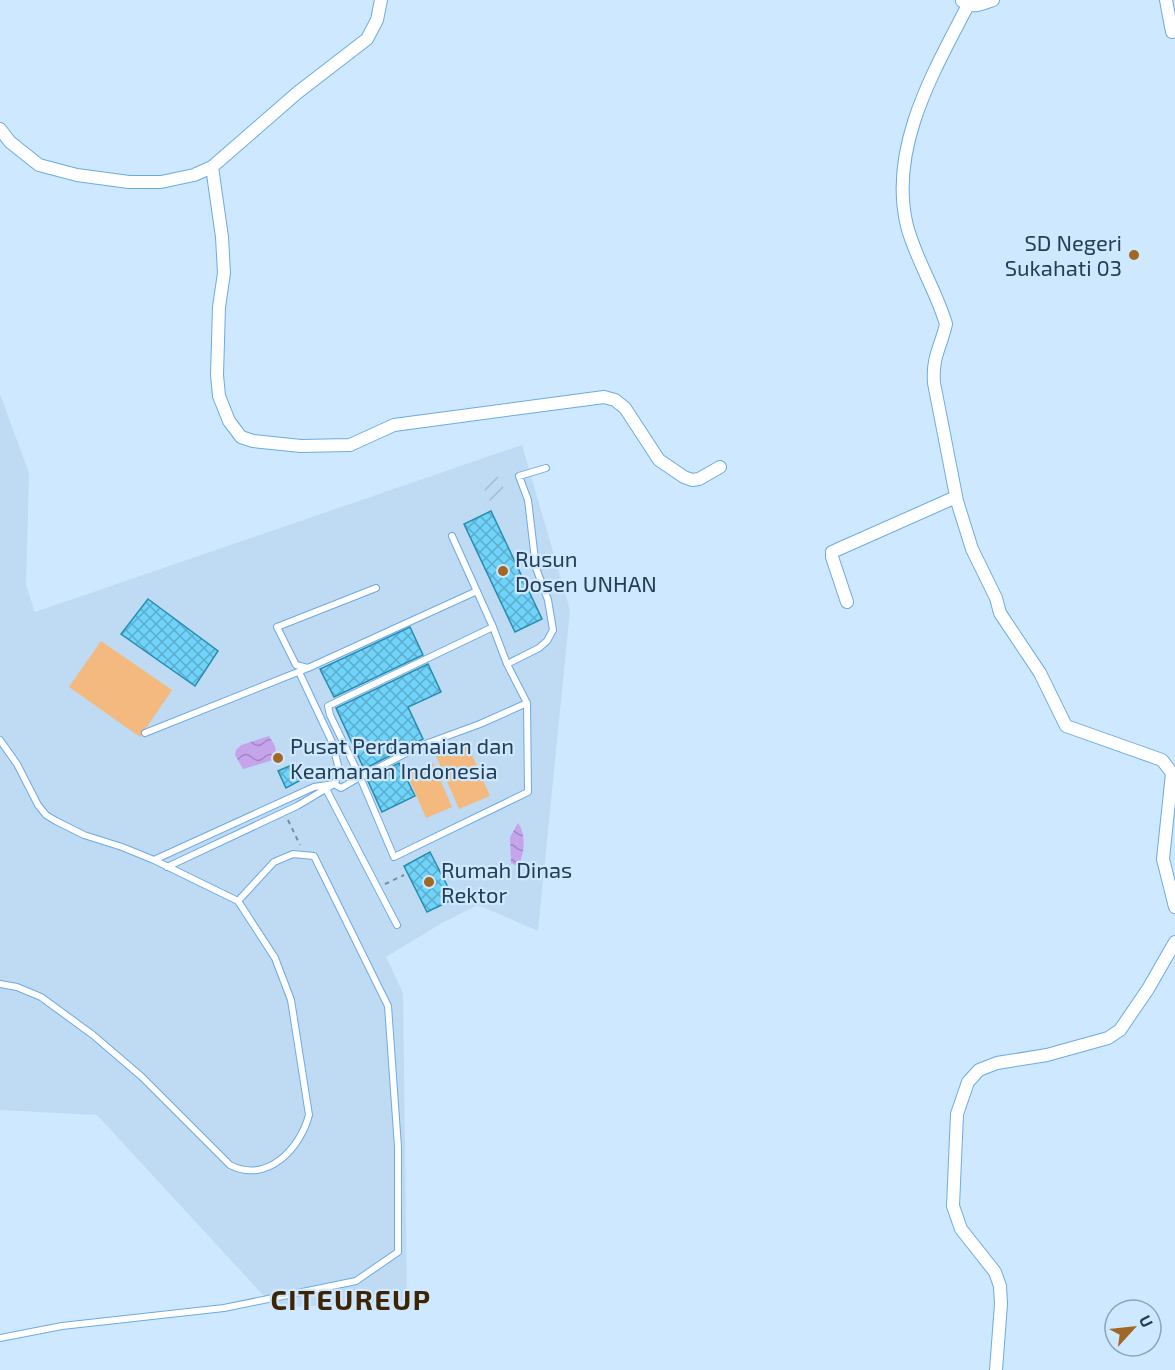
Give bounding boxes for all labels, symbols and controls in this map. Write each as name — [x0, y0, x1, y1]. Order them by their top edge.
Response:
place label: SD Negeri Sukahati 03 — [1005, 229, 1122, 280]
marker: SD Negeri Sukahati 03 — [1127, 248, 1141, 262]
place label: Rusun Dosen UNHAN — [515, 545, 657, 596]
marker: Rusun Dosen UNHAN — [496, 564, 510, 578]
place label: Pusat Perdamaian dan Keamanan Indonesia — [290, 732, 514, 783]
marker: Pusat Perdamaian dan Keamanan Indonesia — [271, 751, 285, 765]
place label: Rumah Dinas Rektor — [441, 856, 572, 907]
marker: Rumah Dinas Rektor — [422, 875, 436, 889]
district label: CITEUREUP — [270, 1282, 432, 1316]
north arrow — [1103, 1298, 1163, 1358]
text: U — [1136, 1312, 1158, 1330]

